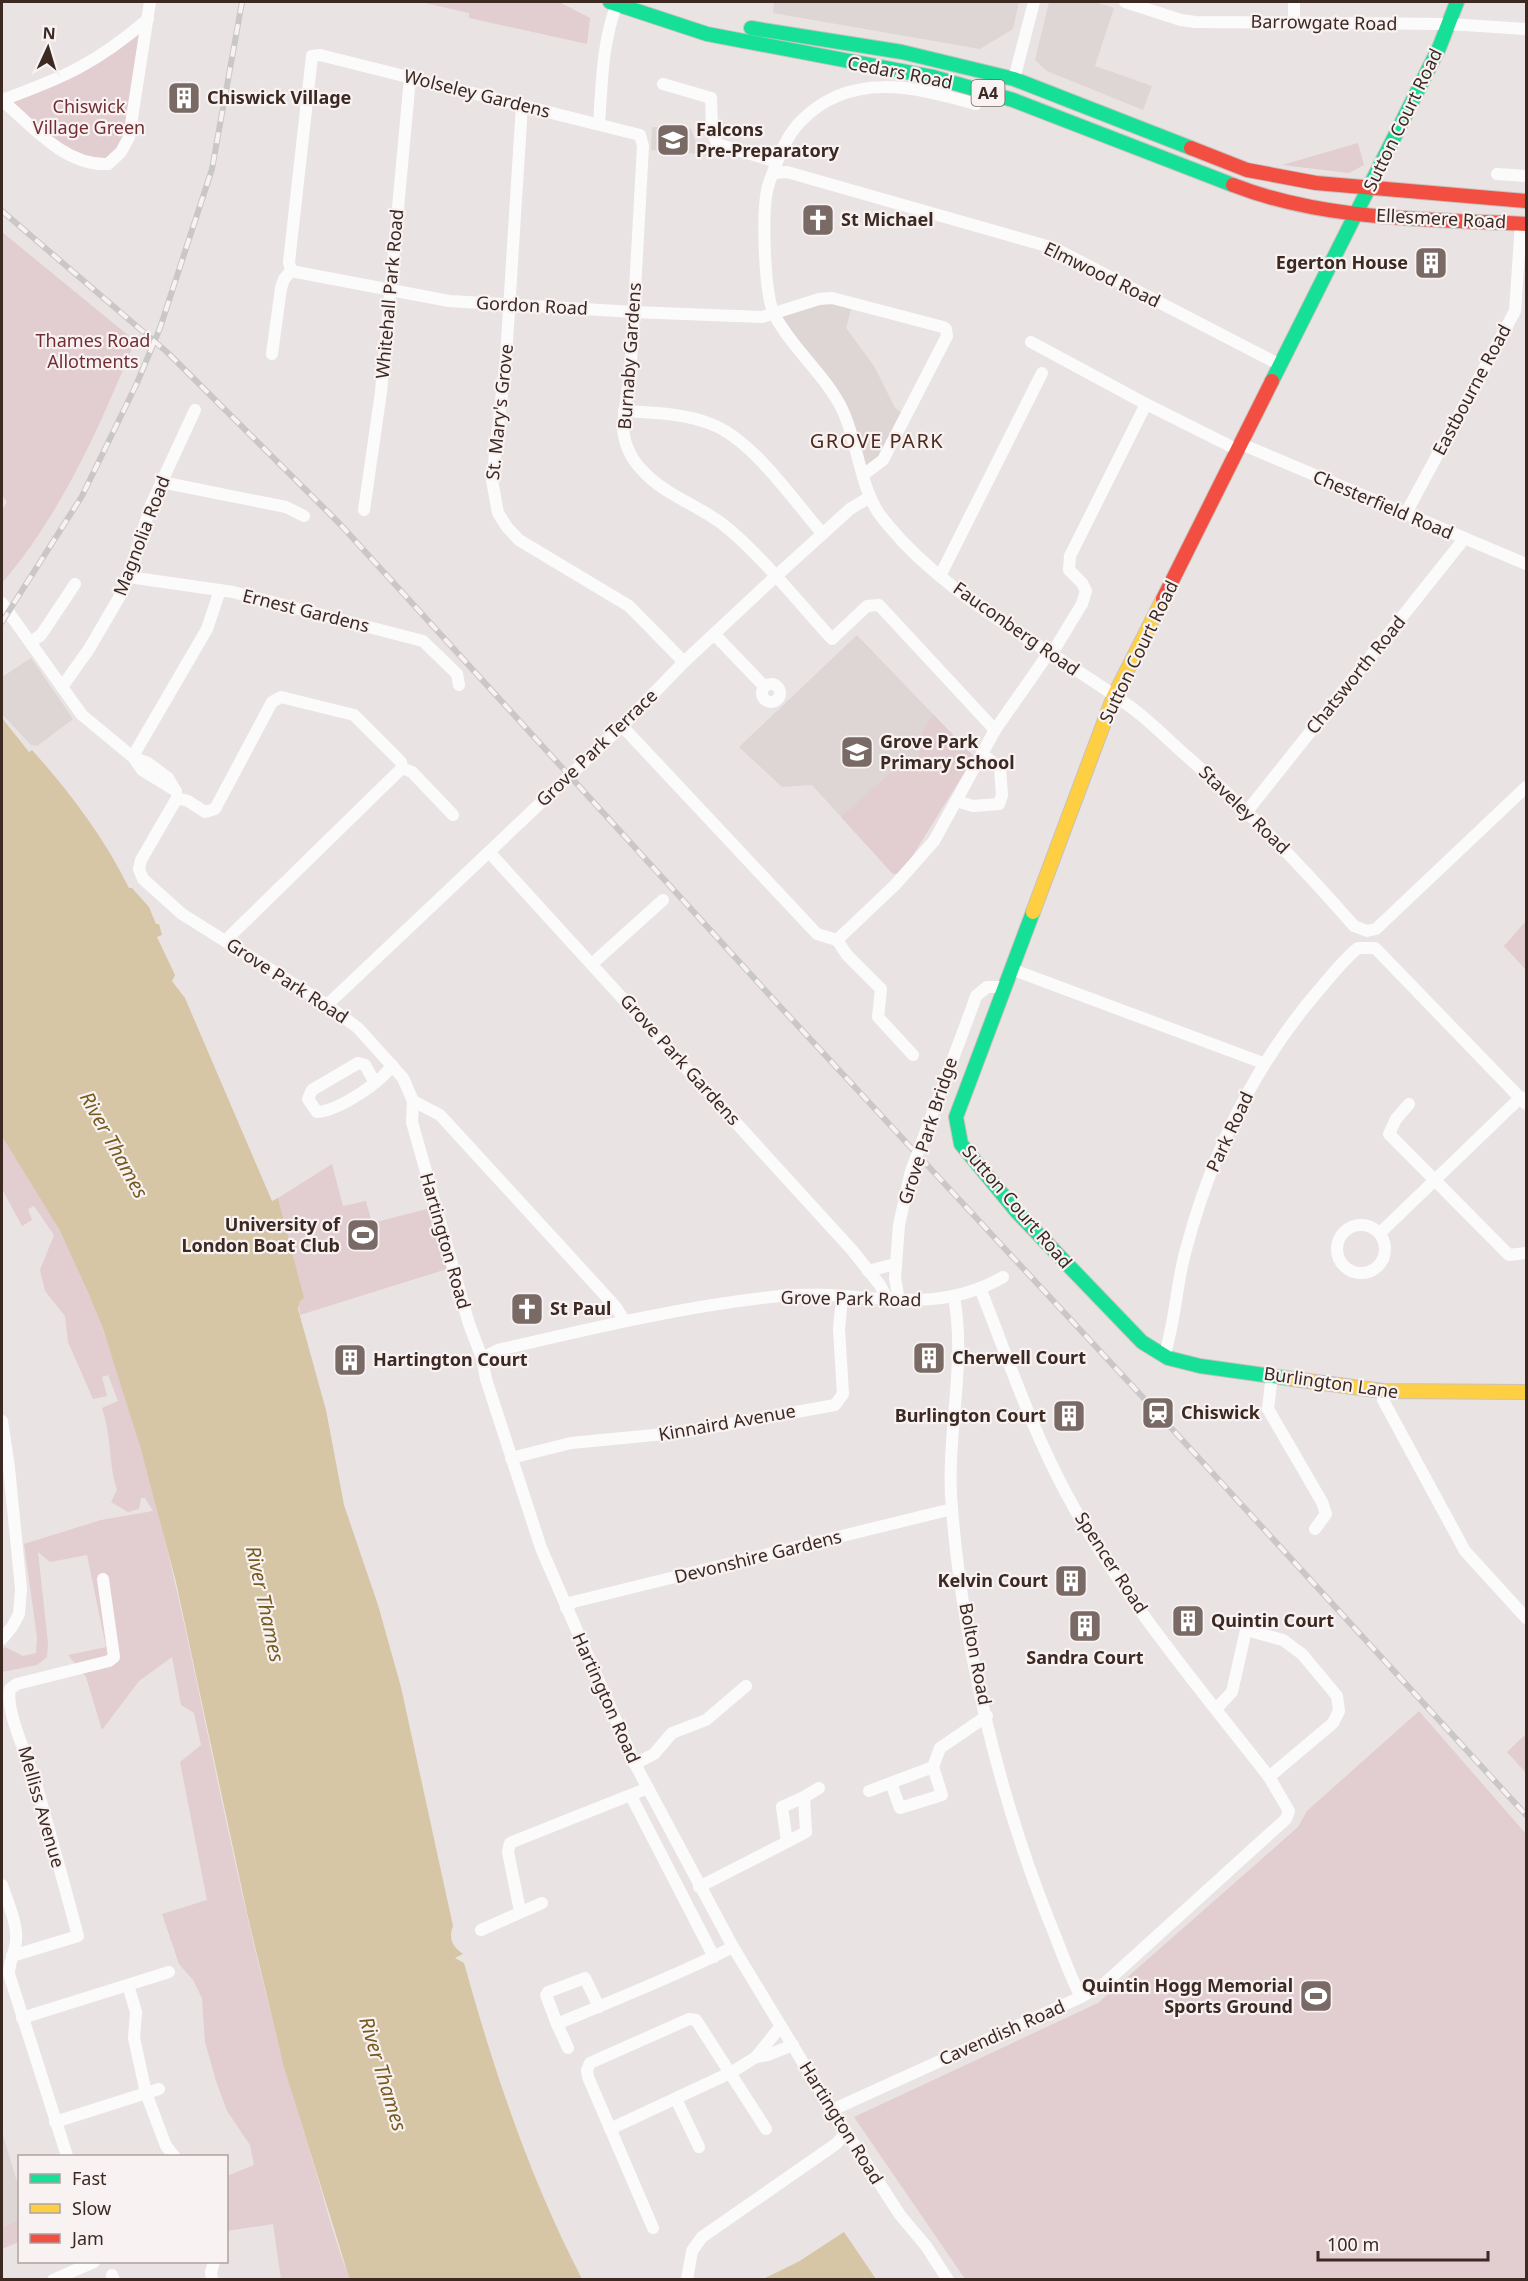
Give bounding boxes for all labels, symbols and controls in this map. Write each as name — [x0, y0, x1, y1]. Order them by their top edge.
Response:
street label: Barrowgate Road — [1250, 9, 1398, 35]
north arrow — [18, 18, 78, 78]
text: N — [42, 22, 56, 44]
street label: Sutton Court Road — [1357, 44, 1447, 195]
street label: Cedars Road — [846, 50, 955, 94]
street label: Wolseley Gardens — [401, 63, 553, 123]
building icon: Chiswick Village — [166, 80, 202, 116]
road number: A4 — [972, 80, 1004, 106]
place label: Chiswick Village — [207, 85, 351, 109]
park label: Chiswick Village Green — [33, 94, 145, 139]
place label: Falcons Pre-Preparatory — [696, 117, 840, 162]
school or university icon: Falcons Pre-Preparatory — [655, 122, 691, 158]
church icon: St Michael — [800, 202, 836, 238]
street label: Ellesmere Road — [1375, 203, 1507, 233]
place label: St Michael — [841, 207, 934, 231]
street label: Whitehall Park Road — [370, 208, 408, 380]
street label: Elmwood Road — [1040, 236, 1165, 313]
building icon: Egerton House — [1413, 245, 1449, 281]
place label: Egerton House — [1276, 250, 1408, 274]
street label: Burnaby Gardens — [612, 282, 646, 430]
street label: Gordon Road — [475, 290, 589, 320]
street label: Eastbourne Road — [1426, 320, 1516, 459]
park label: Thames Road Allotments — [36, 328, 150, 373]
street label: St. Mary's Grove — [480, 343, 518, 481]
district label: GROVE PARK — [810, 427, 944, 454]
street label: Chesterfield Road — [1310, 464, 1457, 544]
street label: Magnolia Road — [107, 472, 175, 599]
street label: Fauconberg Road — [949, 576, 1084, 681]
street label: Sutton Court Road — [1093, 576, 1183, 727]
street label: Ernest Gardens — [240, 583, 372, 637]
street label: Chatsworth Road — [1300, 610, 1410, 739]
street label: Grove Park Terrace — [531, 683, 662, 811]
place label: Grove Park Primary School — [880, 729, 1015, 774]
school or university icon: Grove Park Primary School — [839, 734, 875, 770]
street label: Staveley Road — [1194, 760, 1295, 859]
street label: Grove Park Road — [222, 932, 353, 1029]
street label: Grove Park Gardens — [615, 989, 746, 1130]
street label: Grove Park Bridge — [892, 1054, 962, 1207]
water label: River Thames — [74, 1087, 155, 1203]
street label: Park Road — [1200, 1088, 1258, 1176]
street label: Sutton Court Road — [958, 1140, 1078, 1273]
street label: Hartington Road — [415, 1170, 477, 1312]
place label: University of London Boat Club — [181, 1212, 341, 1257]
sports icon: University of London Boat Club — [345, 1217, 381, 1253]
street label: Grove Park Road — [780, 1285, 922, 1311]
church icon: St Paul — [509, 1291, 545, 1327]
place label: St Paul — [550, 1296, 611, 1320]
building icon: Cherwell Court — [911, 1340, 947, 1376]
building icon: Hartington Court — [332, 1342, 368, 1378]
place label: Cherwell Court — [952, 1345, 1086, 1369]
place label: Hartington Court — [373, 1347, 528, 1371]
street label: Burlington Lane — [1262, 1361, 1400, 1403]
station icon: Chiswick — [1140, 1395, 1176, 1431]
street label: Kinnaird Avenue — [656, 1398, 797, 1446]
building icon: Burlington Court — [1051, 1398, 1087, 1434]
place label: Chiswick — [1181, 1400, 1261, 1424]
place label: Burlington Court — [895, 1403, 1046, 1427]
street label: Spencer Road — [1070, 1507, 1154, 1618]
street label: Devonshire Gardens — [672, 1524, 844, 1588]
water label: River Thames — [240, 1543, 291, 1665]
building icon: Kelvin Court — [1053, 1563, 1089, 1599]
place label: Kelvin Court — [938, 1568, 1048, 1592]
street label: Bolton Road — [954, 1601, 998, 1707]
building icon: Quintin Court — [1170, 1603, 1206, 1639]
building icon: Sandra Court — [1067, 1608, 1103, 1644]
place label: Quintin Court — [1211, 1608, 1334, 1632]
street label: Hartington Road — [567, 1628, 646, 1767]
place label: Sandra Court — [1026, 1645, 1144, 1669]
street label: Melliss Avenue — [13, 1743, 71, 1870]
place label: Quintin Hogg Memorial Sports Ground — [1082, 1973, 1293, 2018]
sports icon: Quintin Hogg Memorial Sports Ground — [1298, 1978, 1334, 2014]
street label: Cavendish Road — [935, 1994, 1068, 2071]
water label: River Thames — [353, 2013, 414, 2135]
street label: Hartington Road — [794, 2056, 889, 2188]
legend — [18, 2155, 228, 2263]
text: Fast — [72, 2166, 107, 2190]
text: Slow — [72, 2196, 111, 2220]
scale bar — [1318, 2224, 1488, 2262]
text: Jam — [70, 2226, 104, 2250]
text: 100 m — [1327, 2232, 1379, 2256]

